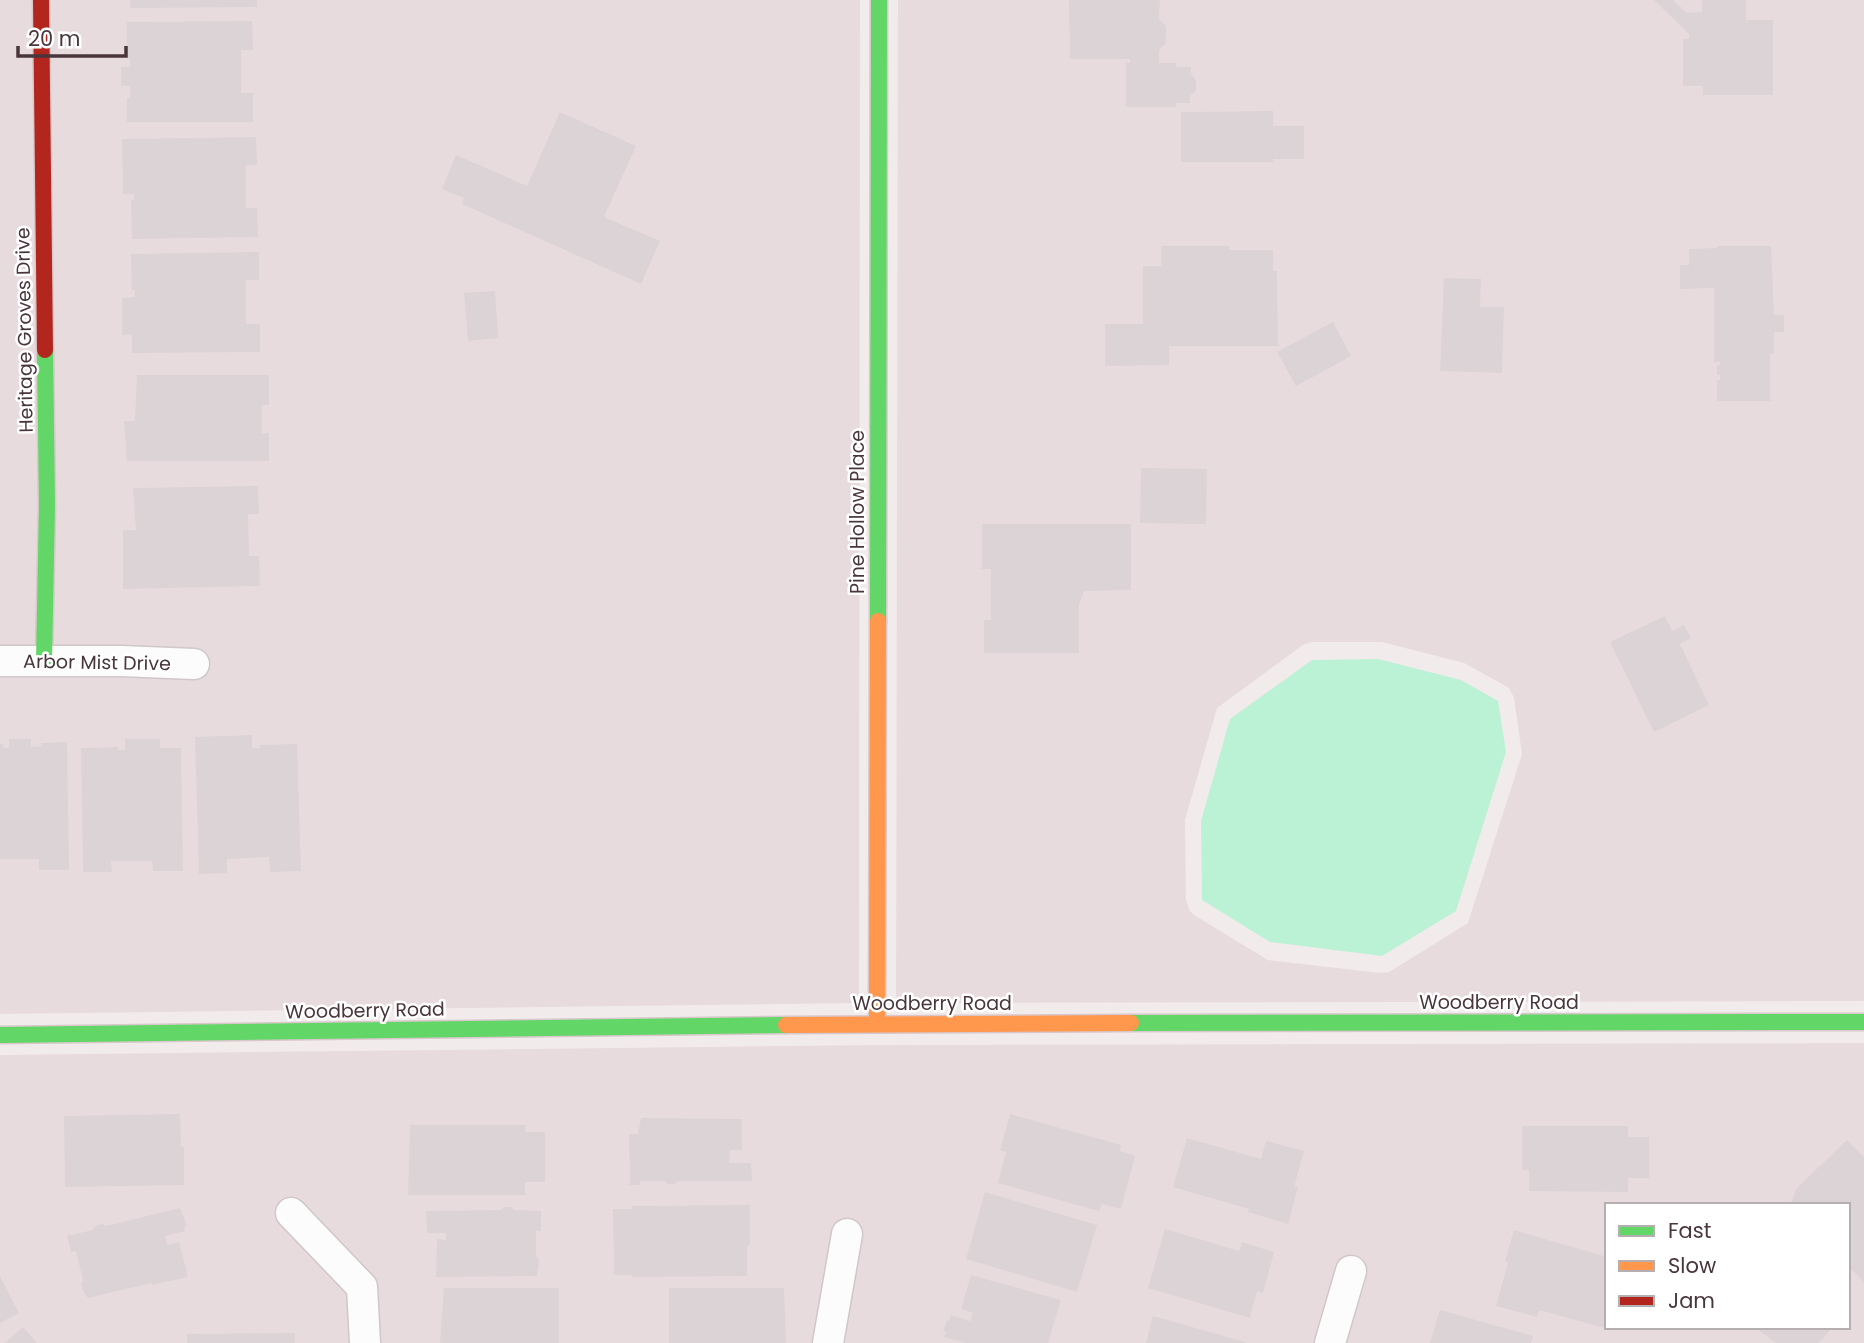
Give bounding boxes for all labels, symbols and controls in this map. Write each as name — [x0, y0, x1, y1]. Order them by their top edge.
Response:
scale bar — [18, 14, 126, 58]
text: 20 m — [28, 24, 81, 53]
street label: Heritage Groves Drive — [9, 227, 40, 433]
street label: Pine Hollow Place — [844, 430, 871, 594]
street label: Arbor Mist Drive — [23, 648, 171, 677]
street label: Woodberry Road — [1419, 989, 1579, 1016]
street label: Woodberry Road — [852, 990, 1012, 1017]
street label: Woodberry Road — [285, 996, 445, 1025]
legend — [1605, 1203, 1850, 1329]
text: Fast — [1668, 1216, 1711, 1245]
text: Slow — [1668, 1251, 1716, 1280]
text: Jam — [1668, 1286, 1715, 1315]

